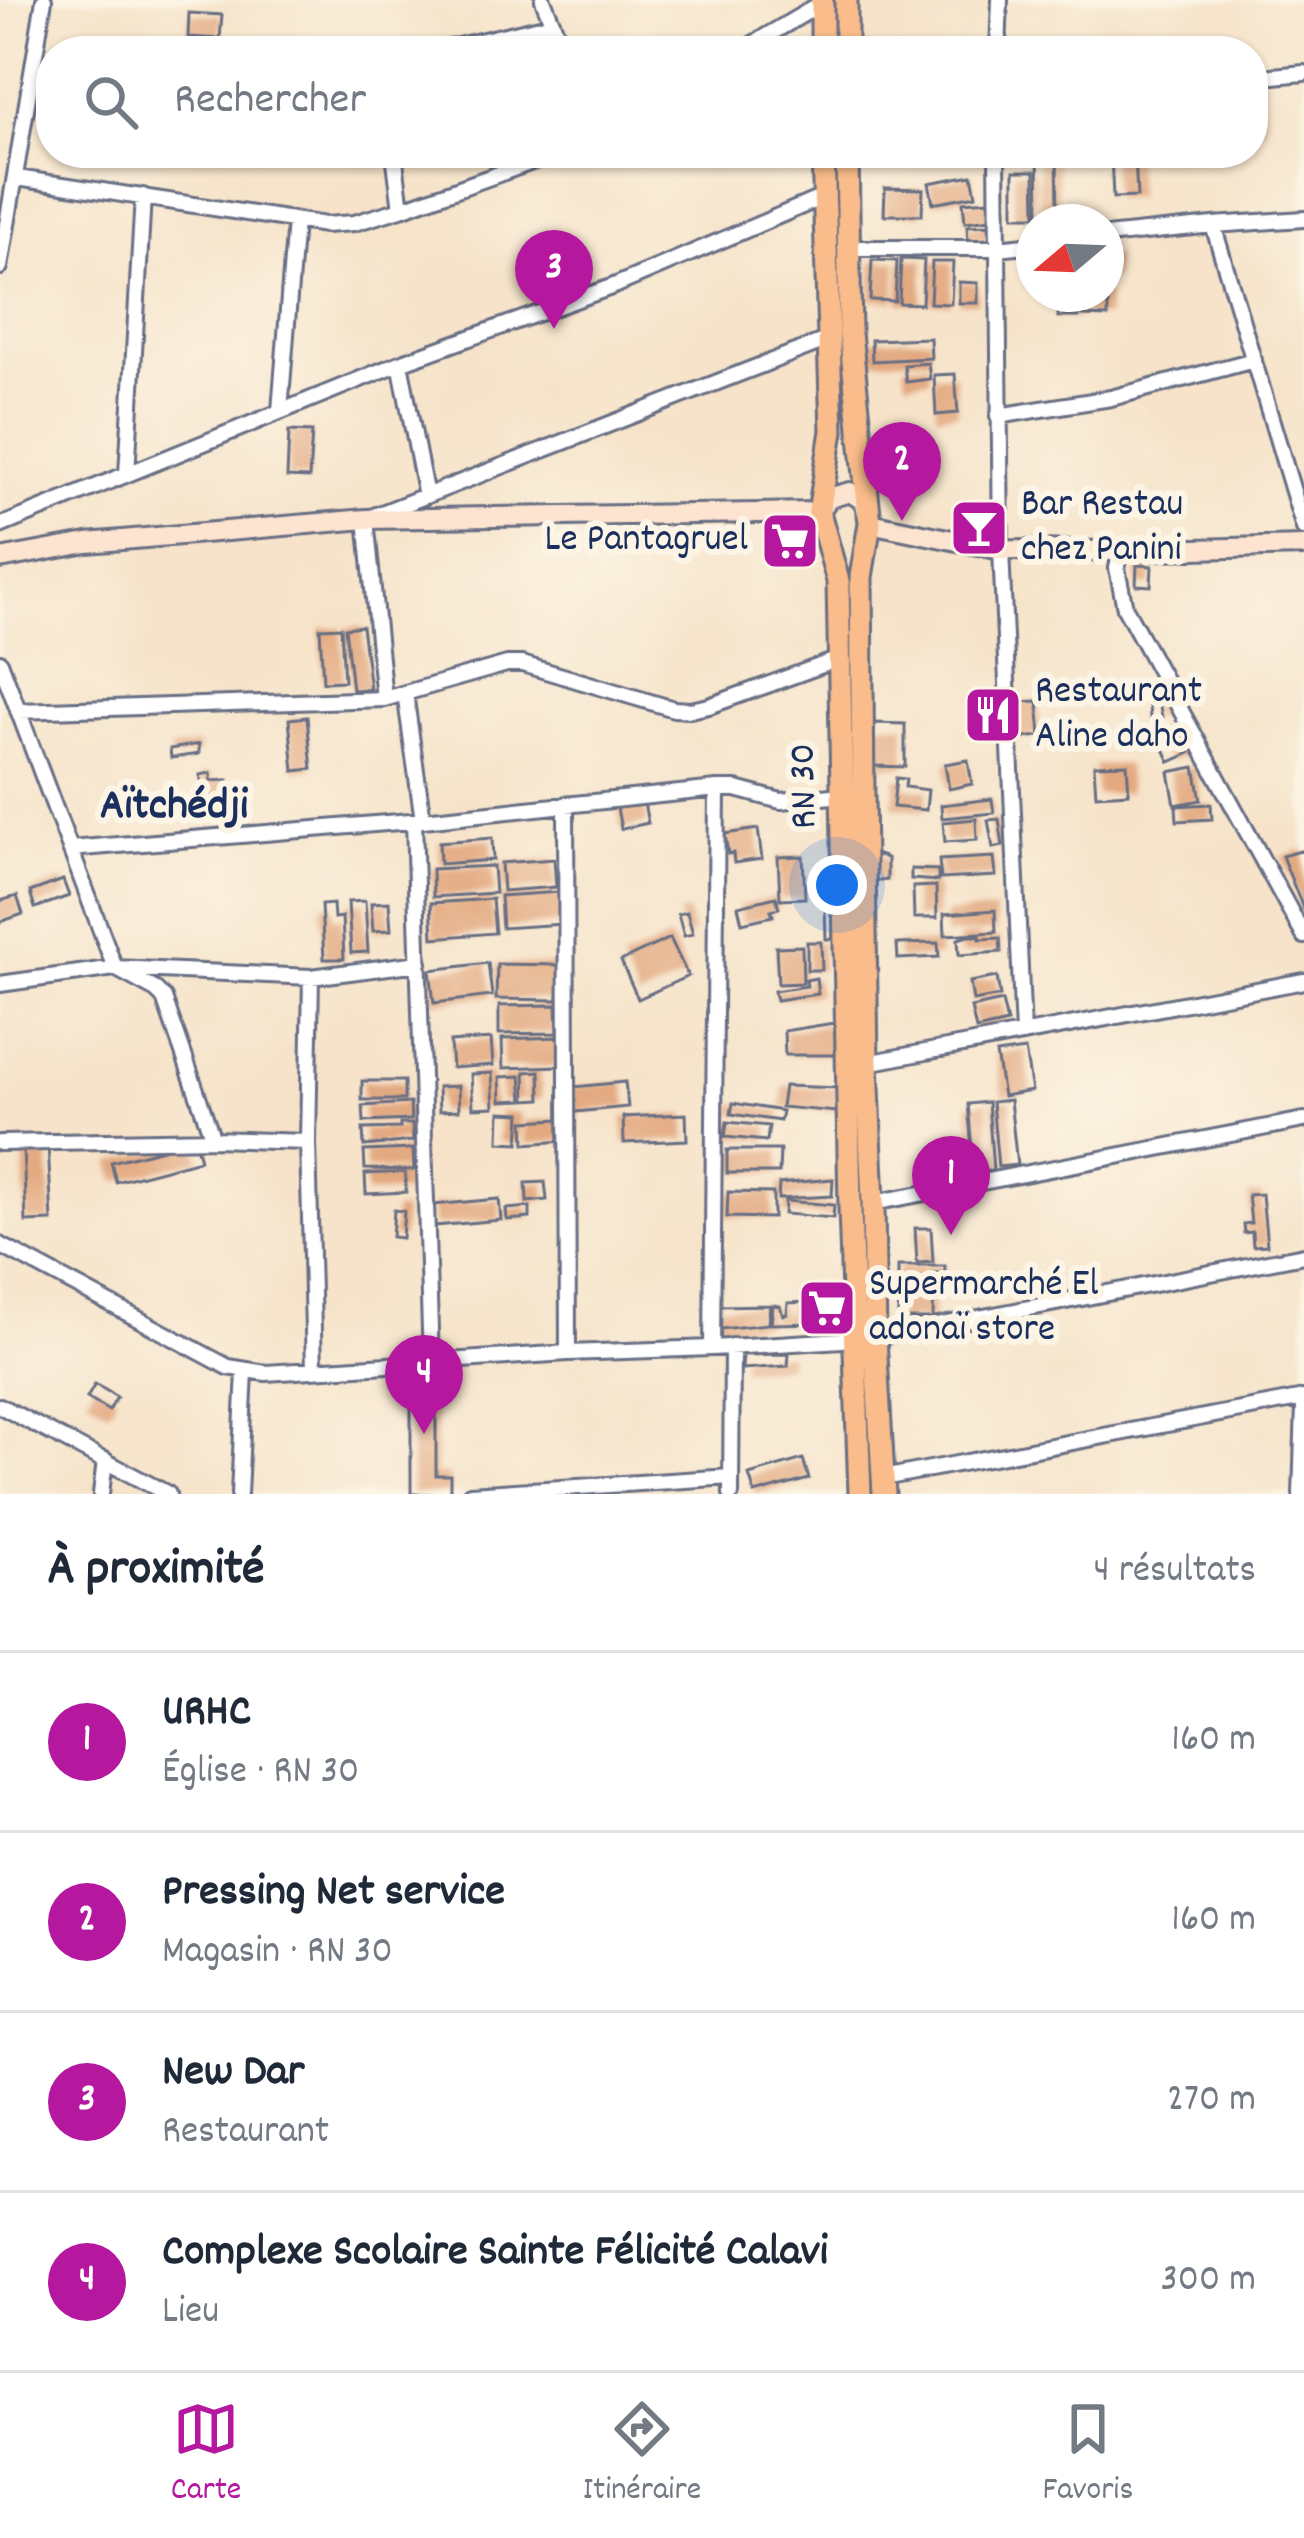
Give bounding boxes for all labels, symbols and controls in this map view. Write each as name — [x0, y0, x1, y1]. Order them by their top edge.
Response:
search box — [36, 36, 1268, 168]
icon: search — [78, 69, 144, 135]
text: Rechercher — [174, 70, 366, 134]
north arrow — [1016, 204, 1124, 312]
pin: 3 — [515, 230, 593, 329]
pin: 2 — [863, 422, 941, 521]
place label: Bar Restau chez Panini — [1021, 479, 1183, 579]
bar icon: Bar Restau chez Panini — [948, 497, 1010, 559]
supermarket icon: Le Pantagruel — [759, 510, 821, 572]
place label: Le Pantagruel — [544, 514, 748, 569]
place label: Restaurant Aline daho — [1035, 666, 1202, 766]
restaurant icon: Restaurant Aline daho — [962, 684, 1024, 746]
street label: RN 30 — [778, 743, 834, 829]
district label: Aïtchédji — [100, 776, 248, 840]
your location — [807, 855, 867, 915]
pin: 1 — [912, 1136, 990, 1235]
place label: Supermarché El adonaï store — [869, 1259, 1098, 1359]
supermarket icon: Supermarché El adonaï store — [796, 1277, 858, 1339]
pin: 4 — [385, 1335, 463, 1434]
text: À proximité — [48, 1536, 265, 1608]
text: 4 résultats — [1094, 1545, 1256, 1600]
text: URHC — [162, 1682, 251, 1746]
text: 1 — [83, 1714, 91, 1769]
text: 160 m — [1171, 1714, 1256, 1769]
text: Église · RN 30 — [162, 1746, 359, 1801]
text: Pressing Net service — [162, 1862, 505, 1926]
text: 2 — [78, 1894, 96, 1949]
text: 160 m — [1171, 1894, 1256, 1949]
text: Magasin · RN 30 — [162, 1926, 393, 1981]
text: New Dar — [162, 2042, 304, 2106]
text: 3 — [78, 2074, 96, 2129]
text: 270 m — [1167, 2074, 1256, 2129]
text: Restaurant — [162, 2106, 329, 2161]
text: Complexe Scolaire Sainte Félicité Calavi — [162, 2222, 828, 2286]
text: 4 — [79, 2254, 95, 2309]
text: 300 m — [1160, 2254, 1256, 2309]
text: Lieu — [162, 2286, 219, 2341]
tab: Carte — [171, 2396, 241, 2515]
tab: Itinéraire — [583, 2396, 701, 2515]
tab: Favoris — [1042, 2396, 1133, 2515]

